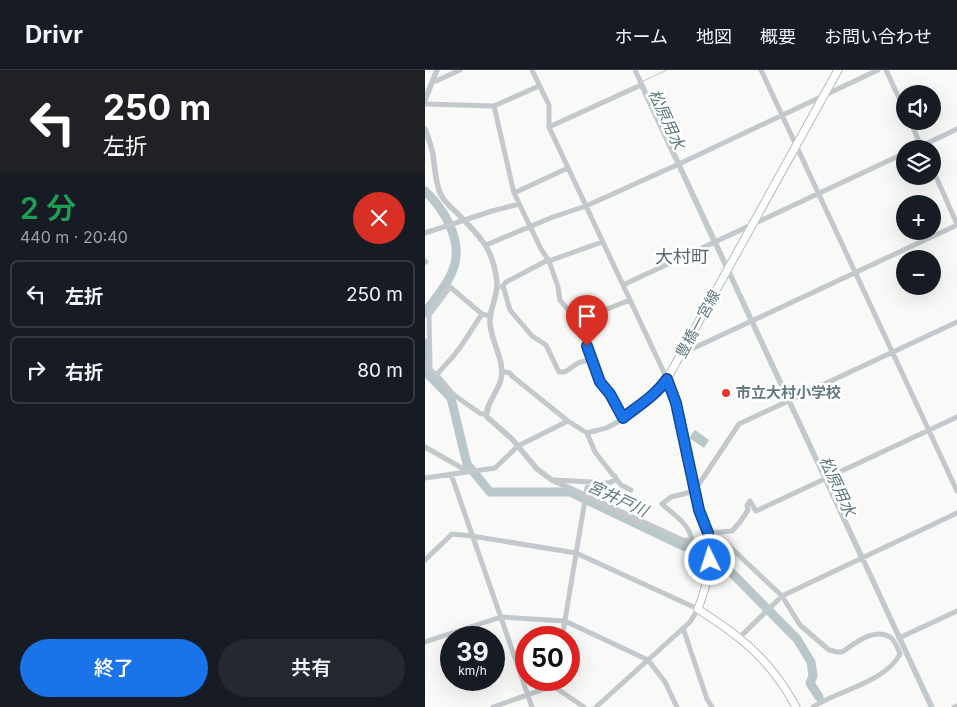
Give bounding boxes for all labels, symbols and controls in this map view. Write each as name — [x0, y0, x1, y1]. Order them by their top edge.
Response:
text: Drivr — [25, 20, 83, 49]
text: ホーム — [615, 26, 668, 47]
text: 地図 — [696, 26, 732, 47]
text: 概要 — [760, 26, 796, 47]
text: お問い合わせ — [824, 26, 932, 47]
map controls — [896, 85, 941, 295]
button: sound — [896, 85, 941, 130]
text: 250 m — [103, 86, 211, 128]
water label: 松原用水 — [644, 86, 690, 154]
icon: left — [20, 90, 85, 155]
text: 左折 — [103, 133, 147, 159]
button: layers — [896, 140, 941, 185]
text: 2 分 — [20, 190, 76, 226]
button: close — [353, 192, 405, 244]
button: + — [896, 195, 941, 240]
text: 440 m · 20:40 — [20, 227, 128, 247]
district label: 大村町 — [655, 246, 709, 267]
button: − — [896, 250, 941, 295]
icon: left — [22, 280, 50, 308]
text: 250 m — [346, 283, 403, 306]
text: 左折 — [65, 285, 103, 308]
street label: 豊橋一宮線 — [671, 286, 724, 361]
pin — [566, 295, 608, 346]
icon: arrive — [573, 302, 601, 330]
icon: right — [22, 356, 50, 384]
text: 80 m — [357, 359, 403, 382]
text: 右折 — [65, 361, 103, 384]
place label: 市立大村小学校 — [736, 383, 841, 402]
marker: 市立大村小学校 — [720, 387, 732, 399]
water label: 松原用水 — [815, 453, 861, 521]
water label: 宮井戸川 — [585, 475, 653, 521]
position arrow — [683, 533, 735, 585]
speed limit sign: 50 — [515, 626, 580, 691]
text: 39 — [456, 637, 489, 667]
button: 終了 — [20, 639, 208, 697]
button: 共有 — [218, 639, 405, 697]
text: km/h — [458, 663, 487, 678]

